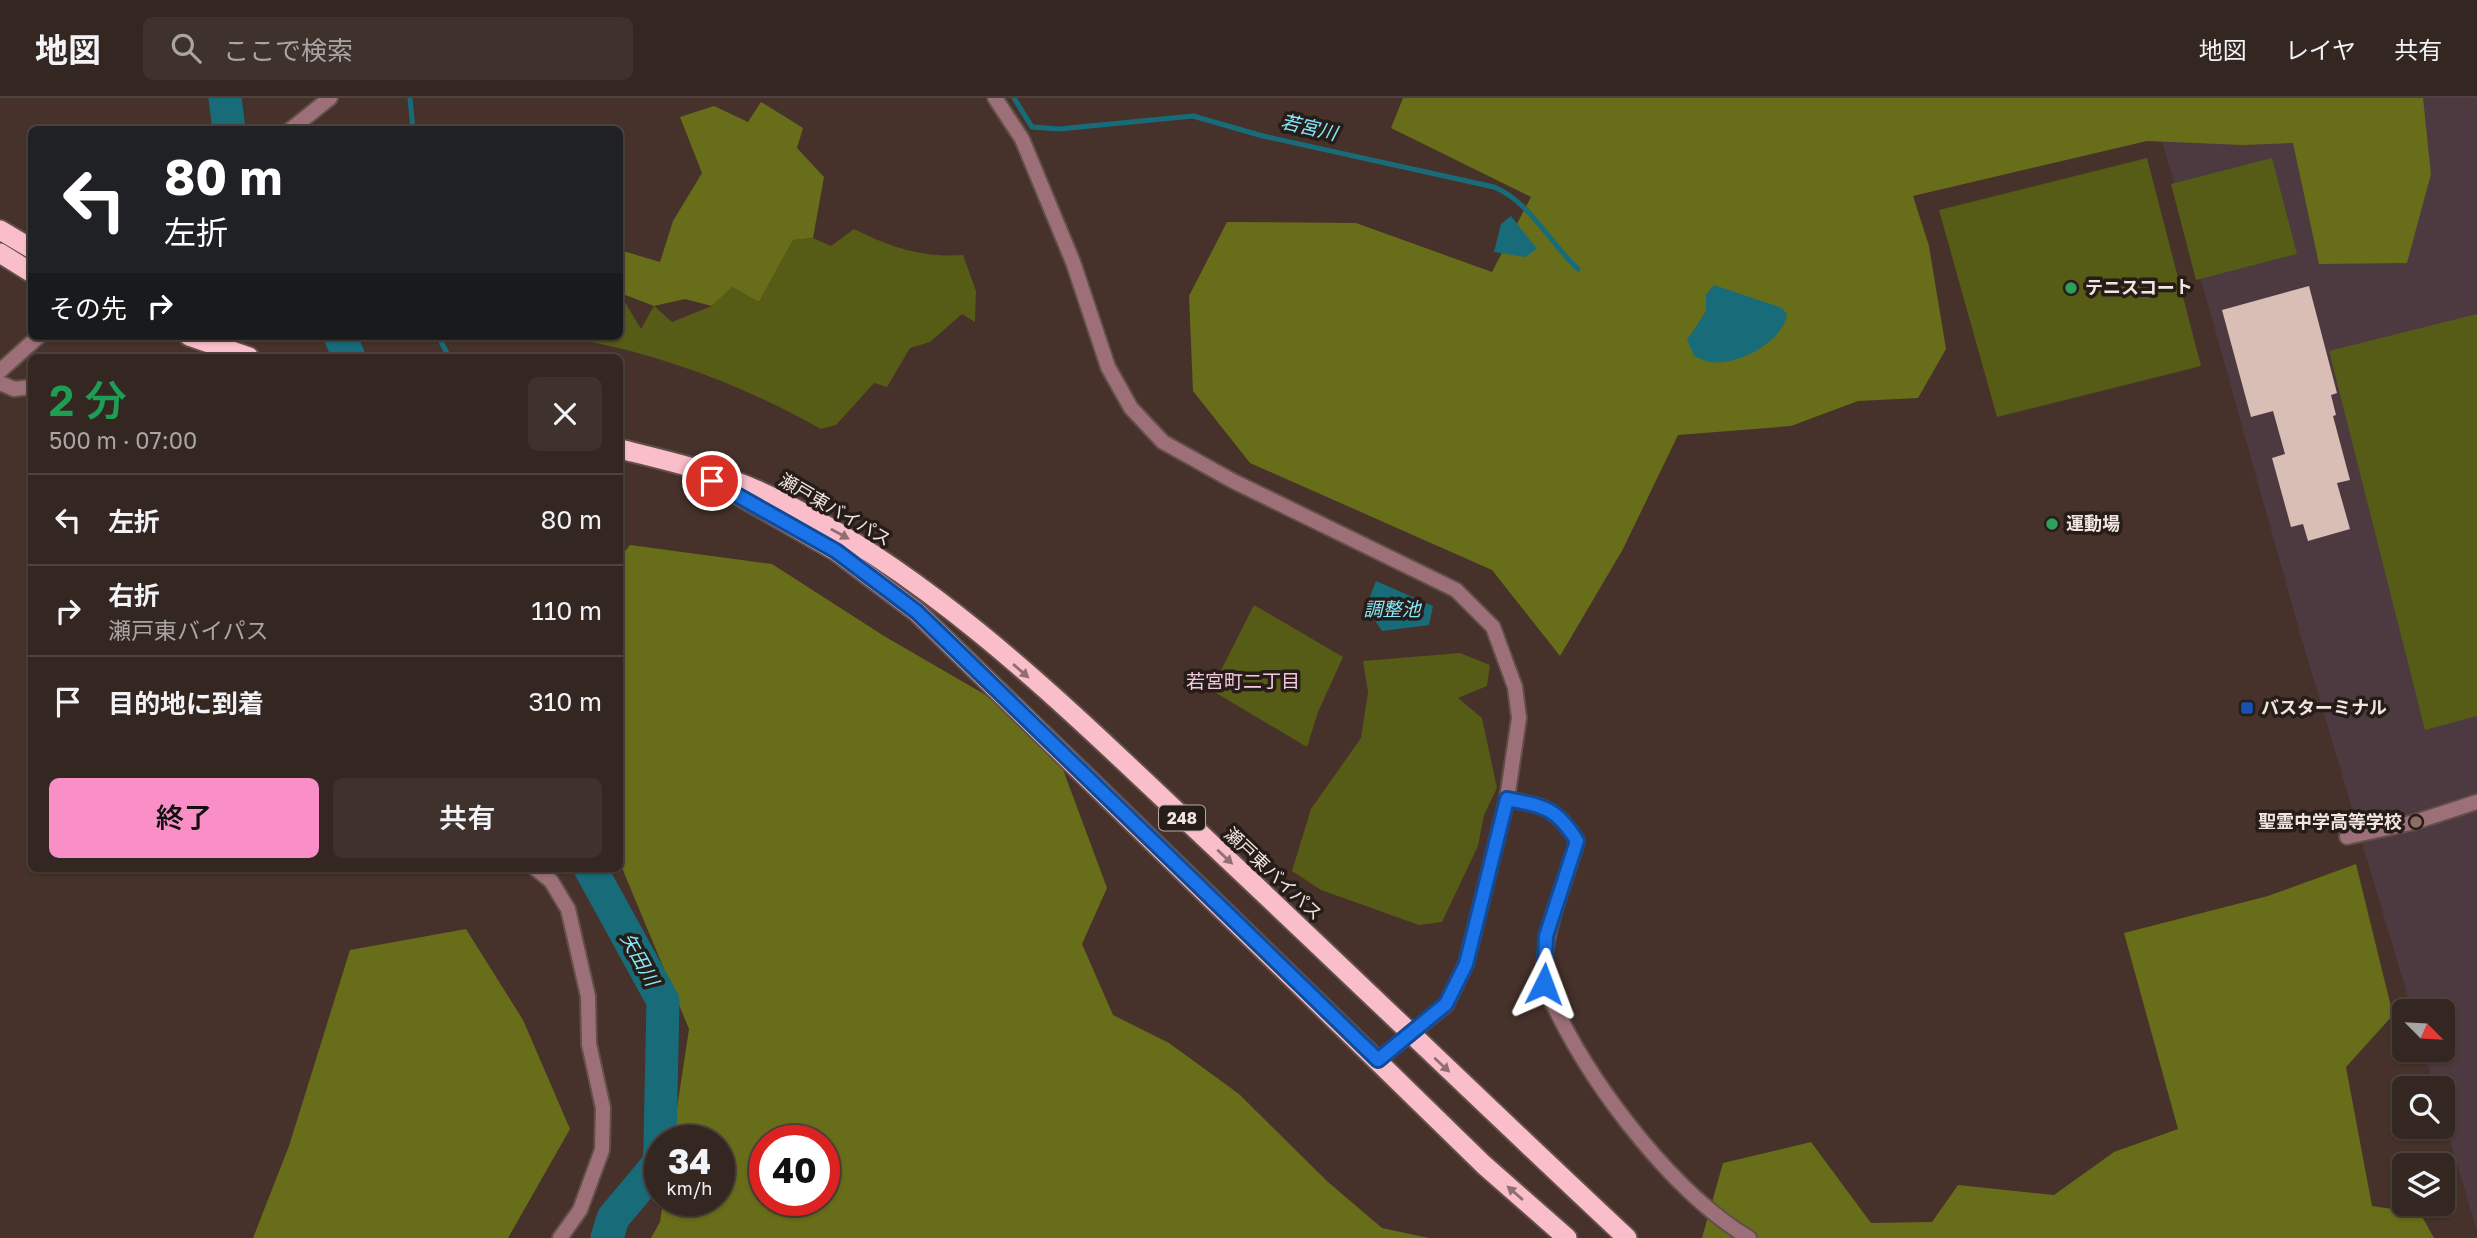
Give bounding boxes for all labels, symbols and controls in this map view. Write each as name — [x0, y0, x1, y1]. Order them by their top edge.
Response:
search box — [143, 17, 633, 80]
icon: search — [167, 29, 205, 67]
text: 地図 — [35, 30, 101, 69]
text: ここで検索 — [223, 35, 353, 66]
text: 地図 — [2199, 35, 2247, 64]
text: レイヤ — [2285, 35, 2356, 64]
text: 共有 — [2394, 35, 2442, 64]
water label: 若宮川 — [1279, 109, 1341, 145]
text: 80 m — [164, 147, 282, 206]
icon: left — [49, 154, 140, 245]
text: 左折 — [164, 213, 228, 251]
place label: テニスコート — [2085, 276, 2193, 298]
marker: テニスコート — [2063, 280, 2079, 296]
icon: right — [141, 287, 179, 325]
text: その先 — [49, 293, 127, 324]
text: 2 分 — [49, 375, 127, 425]
button: close — [528, 377, 602, 451]
text: 500 m · 07:00 — [49, 426, 197, 454]
pin — [682, 451, 742, 511]
icon: arrive — [693, 462, 731, 500]
street label: 瀬戸東バイパス — [776, 468, 895, 550]
icon: left — [49, 501, 87, 539]
text: 80 m — [541, 504, 602, 535]
text: 左折 — [108, 506, 160, 537]
place label: 運動場 — [2066, 512, 2120, 534]
marker: 運動場 — [2044, 516, 2060, 532]
one-way arrow — [830, 528, 849, 540]
text: 右折 — [108, 580, 160, 611]
icon: right — [49, 592, 87, 630]
text: 110 m — [531, 595, 602, 626]
water label: 調整池 — [1363, 597, 1422, 620]
text: 瀬戸東バイパス — [108, 616, 269, 644]
one-way arrow — [1012, 663, 1029, 678]
district label: 若宮町二丁目 — [1186, 669, 1300, 692]
icon: arrive — [49, 683, 87, 721]
text: 310 m — [529, 686, 602, 717]
text: 目的地に到着 — [108, 688, 264, 719]
place label: バスターミナル — [2261, 696, 2387, 718]
marker: バスターミナル — [2239, 700, 2255, 716]
button: 終了 — [49, 778, 319, 858]
button: 共有 — [333, 778, 602, 858]
road number: 248 — [1159, 806, 1205, 831]
place label: 聖霊中学高等学校 — [2258, 810, 2402, 832]
marker: 聖霊中学高等学校 — [2408, 814, 2424, 830]
street label: 瀬戸東バイパス — [1220, 822, 1327, 924]
one-way arrow — [1216, 849, 1233, 865]
water label: 矢田川 — [617, 928, 665, 991]
position arrow — [1507, 947, 1581, 1021]
north arrow — [2392, 999, 2455, 1062]
map controls — [2392, 999, 2455, 1216]
one-way arrow — [1433, 1057, 1450, 1073]
button: search — [2392, 1076, 2455, 1139]
speed limit sign: 40 — [749, 1125, 840, 1216]
text: 34 — [668, 1140, 711, 1182]
button: layers — [2392, 1153, 2455, 1216]
text: km/h — [667, 1177, 712, 1199]
one-way arrow — [1507, 1186, 1524, 1201]

